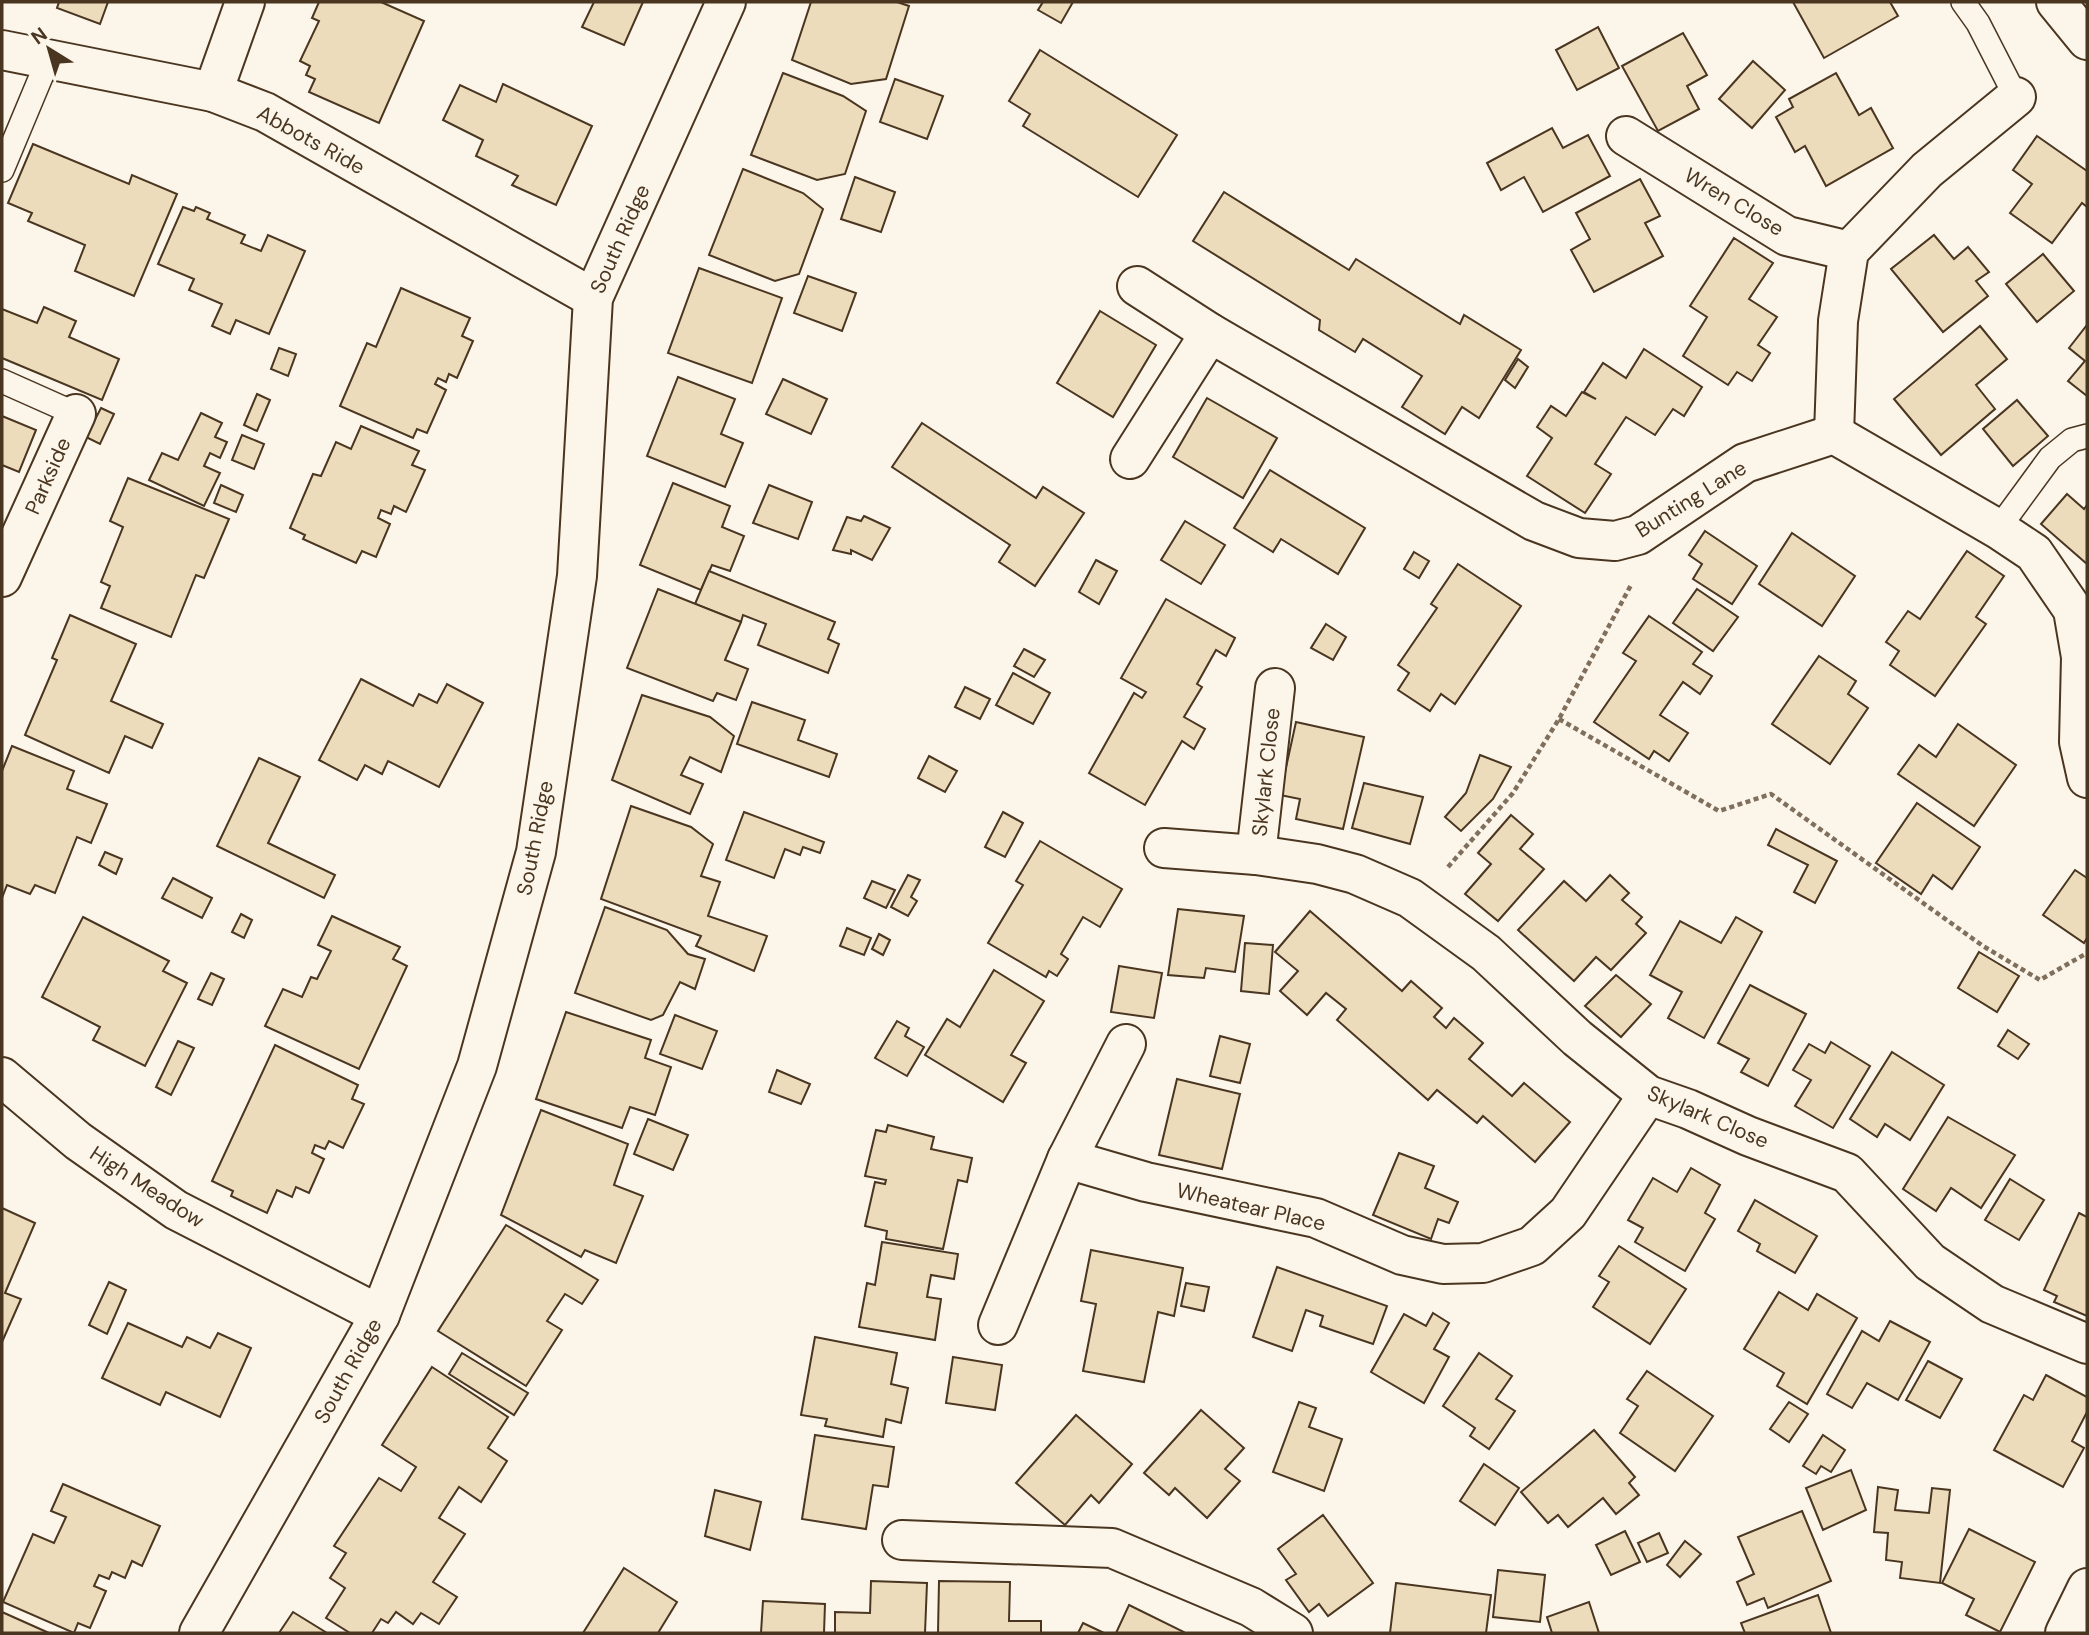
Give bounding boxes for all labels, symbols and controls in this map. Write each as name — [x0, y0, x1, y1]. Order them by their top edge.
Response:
north arrow — [14, 14, 84, 84]
text: N — [26, 22, 52, 50]
street label: Abbots Ride — [252, 99, 370, 181]
street label: Wren Close — [1679, 161, 1789, 243]
street label: South Ridge — [584, 180, 657, 298]
street label: Parkside — [19, 433, 77, 519]
street label: Bunting Lane — [1630, 454, 1752, 544]
street label: Skylark Close — [1245, 706, 1287, 838]
street label: South Ridge — [510, 778, 560, 898]
street label: Skylark Close — [1643, 1079, 1773, 1155]
street label: High Meadow — [84, 1140, 210, 1234]
street label: Wheatear Place — [1174, 1176, 1328, 1238]
street label: South Ridge — [308, 1313, 389, 1429]

